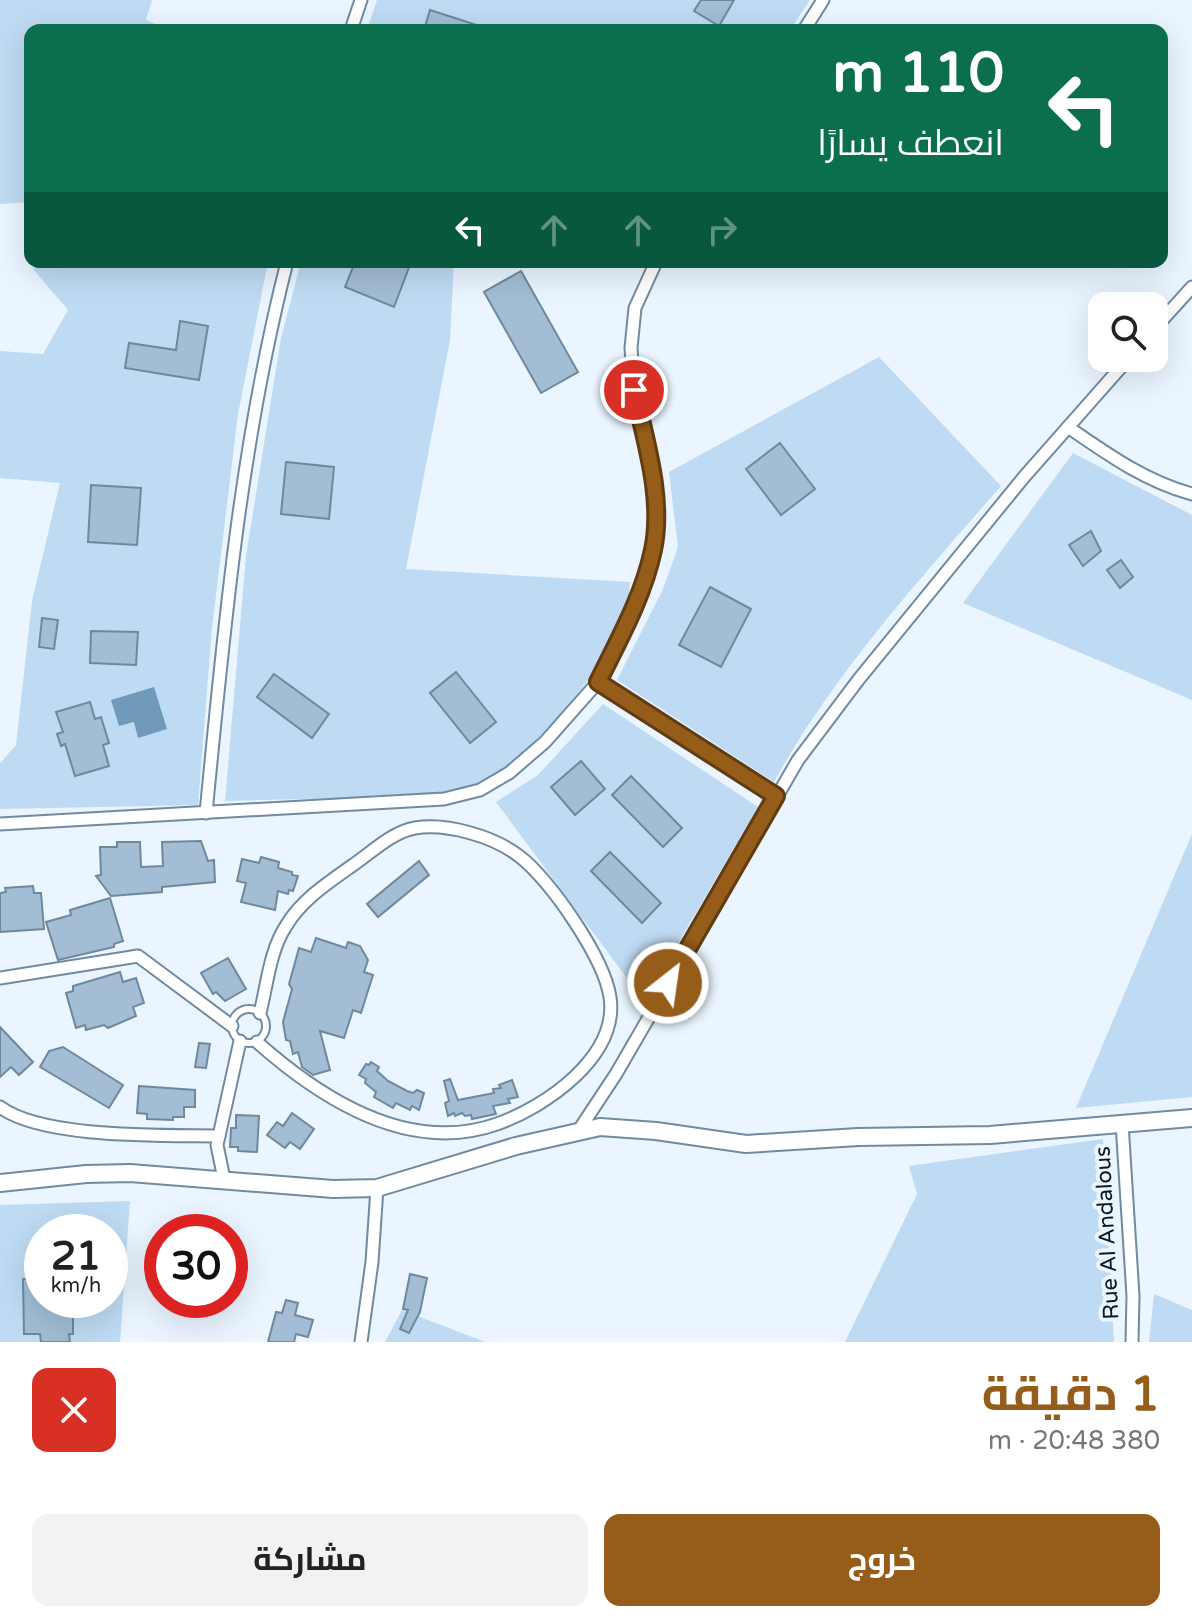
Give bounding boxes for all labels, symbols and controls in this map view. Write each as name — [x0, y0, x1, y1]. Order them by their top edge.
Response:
text: 110 m — [833, 40, 1004, 107]
icon: left — [1032, 56, 1136, 160]
text: انعطف يسارًا — [817, 122, 1004, 165]
icon: left — [448, 208, 492, 252]
icon: ahead — [532, 208, 576, 252]
icon: ahead — [616, 208, 660, 252]
icon: right — [700, 208, 744, 252]
map controls — [1088, 292, 1168, 372]
button: search — [1088, 292, 1168, 372]
pin — [600, 356, 668, 424]
icon: arrive — [612, 368, 656, 412]
position arrow — [626, 941, 710, 1025]
street label: Rue Al Andalous — [1089, 1146, 1125, 1320]
speed limit sign: 30 — [144, 1214, 248, 1318]
text: 21 — [51, 1232, 101, 1280]
text: km/h — [51, 1274, 101, 1298]
text: 1 دقيقة — [982, 1366, 1160, 1424]
button: close — [32, 1368, 116, 1452]
text: 380 m · 20:48 — [988, 1425, 1160, 1456]
button: مشاركة — [32, 1514, 588, 1606]
button: خروج — [604, 1514, 1160, 1606]

